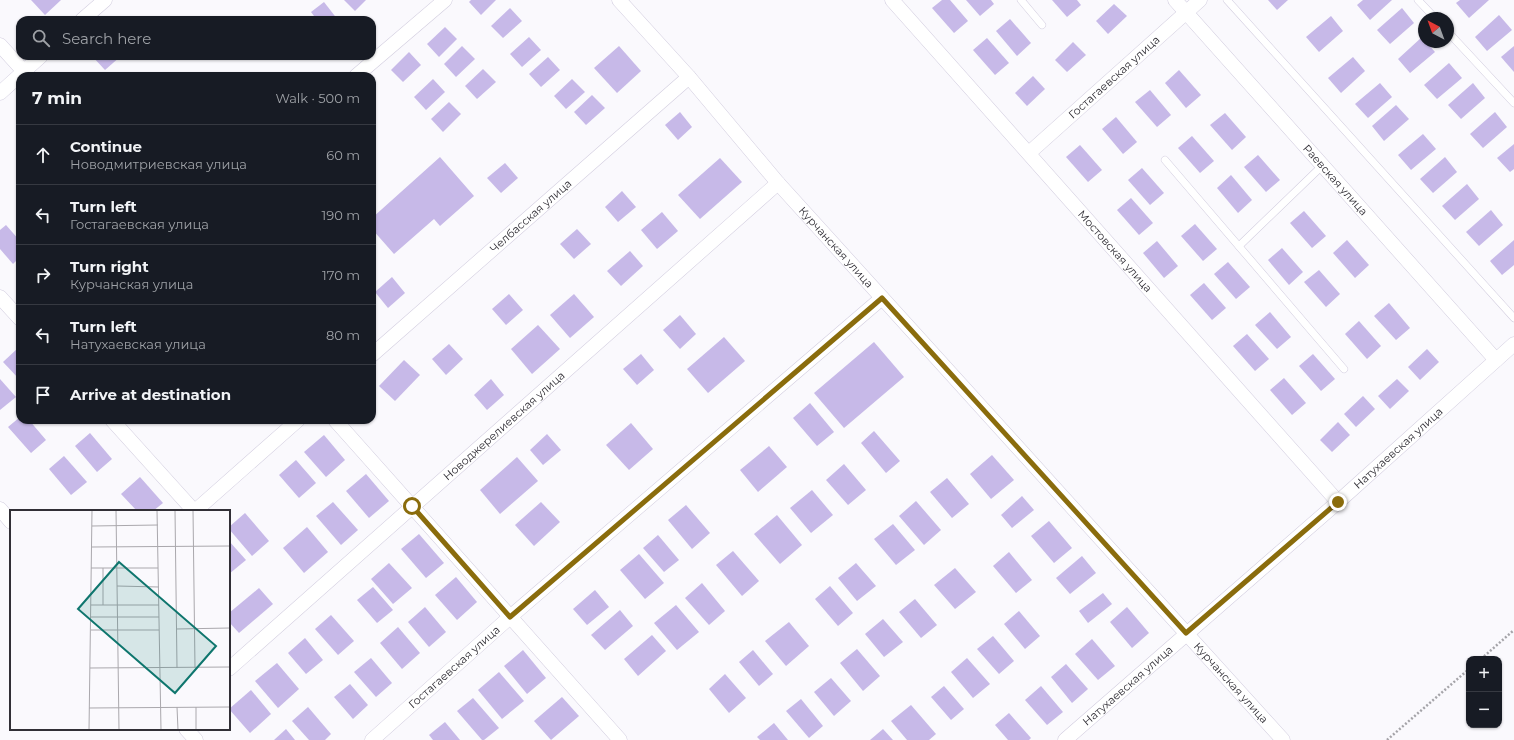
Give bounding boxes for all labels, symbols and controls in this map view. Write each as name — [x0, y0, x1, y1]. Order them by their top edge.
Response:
north arrow — [1418, 12, 1454, 48]
search box — [16, 16, 376, 60]
icon: search — [30, 27, 52, 49]
text: Search here — [62, 29, 151, 48]
street label: Гостагаевская улица — [1065, 33, 1162, 121]
text: 7 min — [32, 88, 82, 108]
text: Walk · 500 m — [275, 90, 360, 106]
text: Continue — [70, 137, 142, 156]
street label: Раевская улица — [1300, 141, 1371, 218]
icon: ahead — [32, 144, 54, 166]
text: 60 m — [326, 147, 360, 163]
text: Новодмитриевская улица — [70, 156, 247, 172]
street label: Челбасская улица — [487, 176, 574, 255]
text: Turn left — [70, 197, 137, 216]
icon: left — [32, 204, 54, 226]
street label: Курчанская улица — [796, 204, 876, 290]
text: 190 m — [322, 207, 360, 223]
street label: Мостовская улица — [1075, 207, 1155, 295]
text: Гостагаевская улица — [70, 216, 209, 232]
text: Turn right — [70, 257, 149, 276]
icon: right — [32, 264, 54, 286]
text: 170 m — [322, 267, 360, 283]
text: Курчанская улица — [70, 276, 193, 292]
text: Turn left — [70, 317, 137, 336]
icon: left — [32, 324, 54, 346]
text: 80 m — [326, 327, 360, 343]
text: Натухаевская улица — [70, 336, 206, 352]
street label: Новоджерелиевская улица — [440, 368, 567, 483]
icon: arrive — [32, 384, 54, 406]
text: Arrive at destination — [70, 385, 231, 404]
street label: Натухаевская улица — [1351, 404, 1446, 492]
route end — [1329, 493, 1347, 511]
route start — [403, 497, 421, 515]
inset map — [10, 510, 230, 730]
street label: Гостагаевская улица — [406, 622, 503, 711]
street label: Курчанская улица — [1191, 639, 1271, 726]
street label: Натухаевская улица — [1080, 642, 1176, 729]
map controls — [1466, 656, 1502, 728]
button: + — [1466, 656, 1502, 692]
button: − — [1466, 692, 1502, 728]

